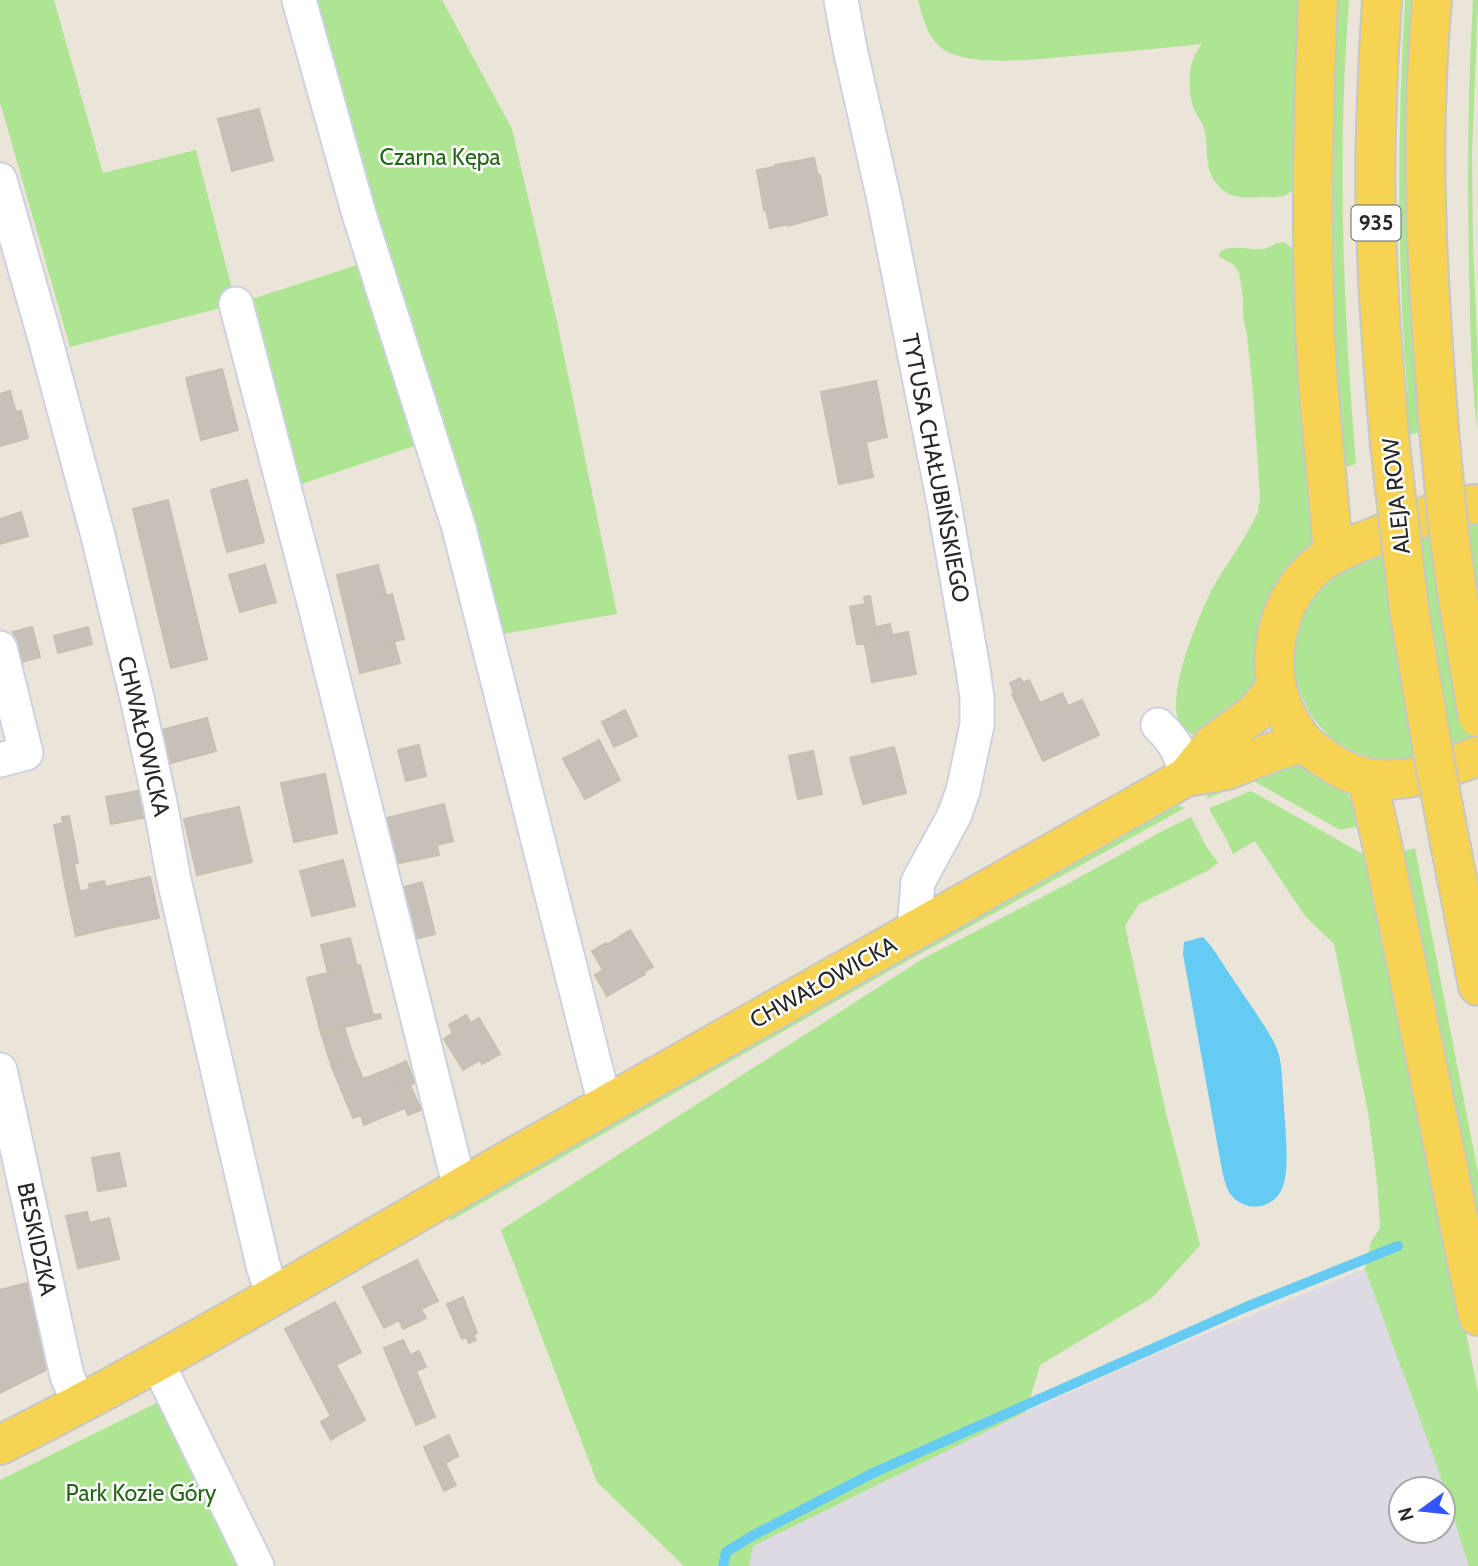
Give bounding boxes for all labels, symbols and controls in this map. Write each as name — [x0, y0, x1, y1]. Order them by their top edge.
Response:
park label: Czarna Kępa — [379, 143, 501, 171]
road number: 935 — [1352, 206, 1400, 241]
street label: TYTUSA CHAŁUBIŃSKIEGO — [896, 331, 977, 605]
street label: ALEJA ROW — [1376, 436, 1416, 556]
street label: CHWAŁOWICKA — [112, 653, 176, 819]
street label: CHWAŁOWICKA — [745, 930, 901, 1034]
street label: BESKIDZKA — [11, 1180, 63, 1298]
north arrow — [1387, 1475, 1457, 1545]
park label: Park Kozie Góry — [66, 1479, 217, 1507]
text: N — [1393, 1505, 1419, 1524]

